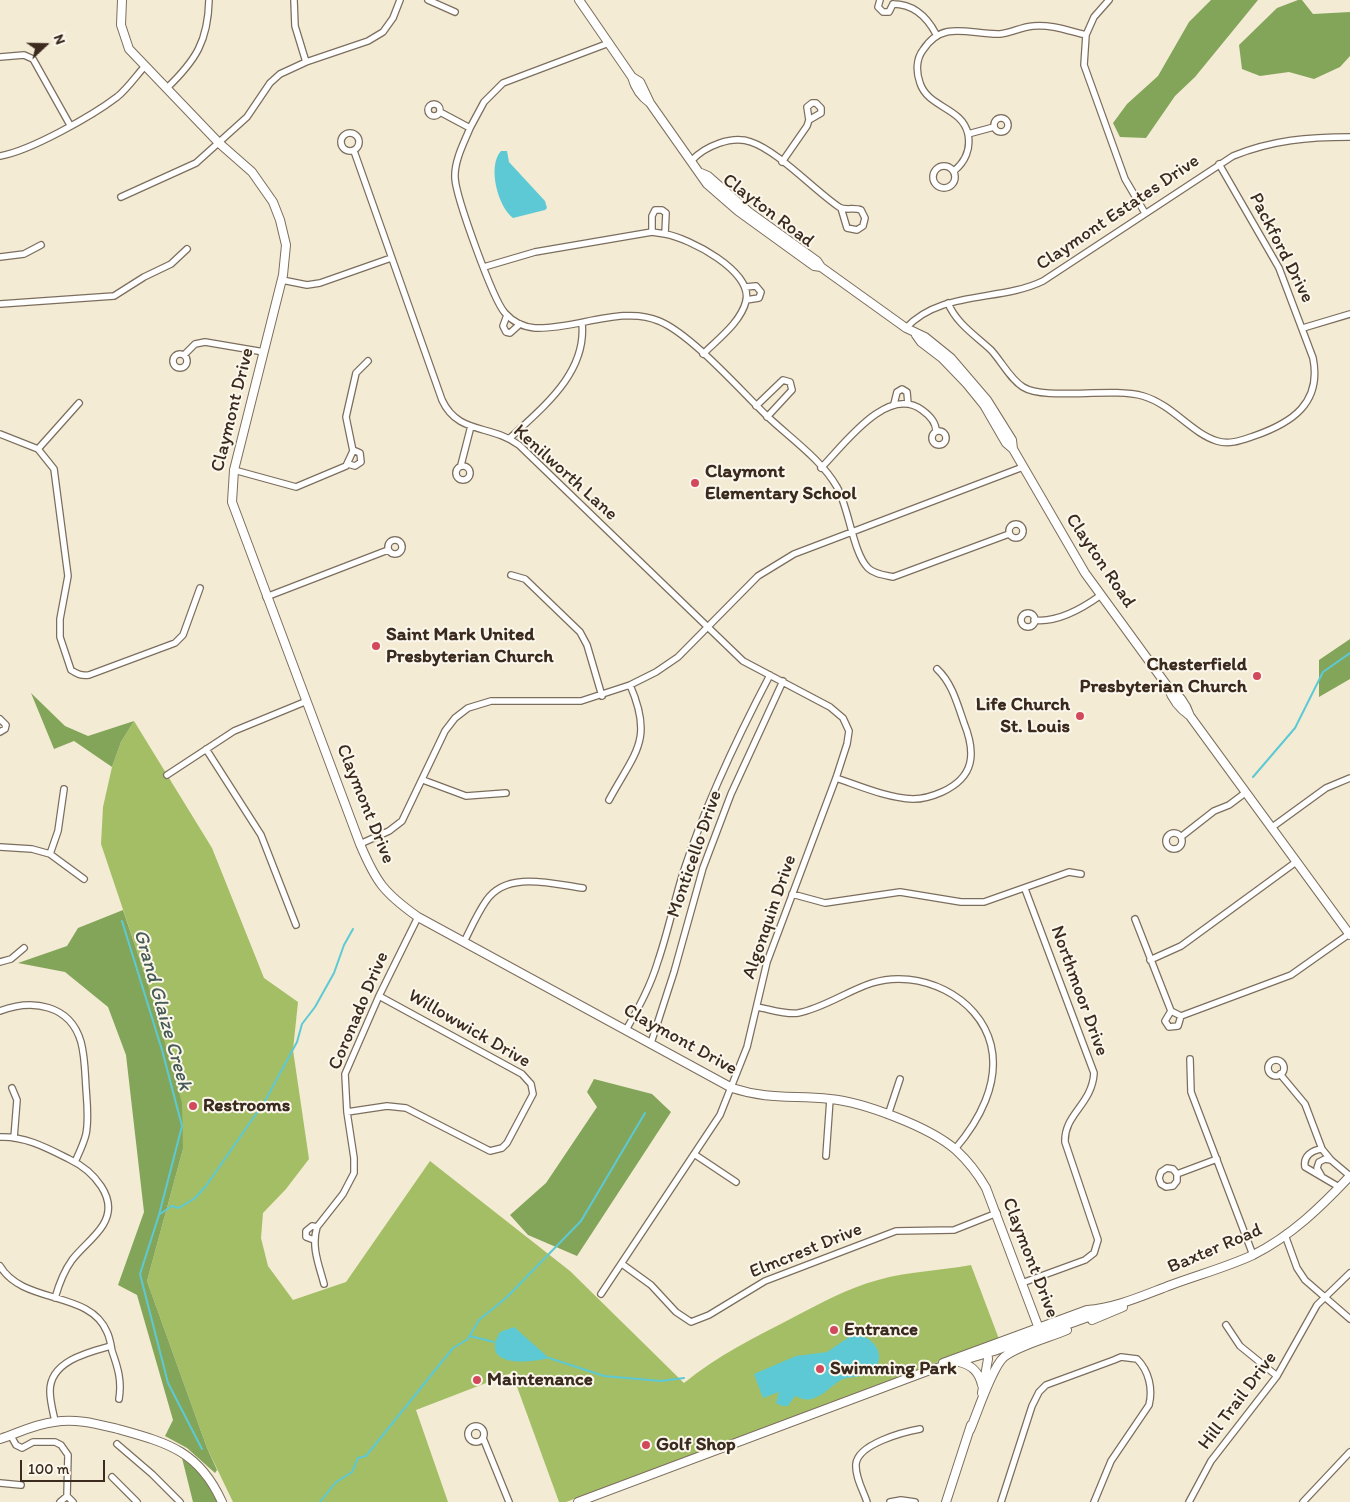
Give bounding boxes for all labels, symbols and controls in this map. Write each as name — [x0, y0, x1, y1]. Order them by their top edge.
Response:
north arrow — [20, 20, 70, 70]
text: N — [50, 32, 69, 47]
street label: Claymont Estates Drive — [1032, 150, 1204, 276]
street label: Clayton Road — [718, 169, 818, 253]
street label: Packford Drive — [1244, 189, 1318, 307]
street label: Claymont Drive — [207, 346, 259, 474]
street label: Kenilworth Lane — [508, 420, 622, 526]
place label: Claymont Elementary School — [705, 461, 857, 505]
marker: Claymont Elementary School — [689, 477, 701, 489]
street label: Clayton Road — [1060, 509, 1140, 613]
place label: Saint Mark United Presbyterian Church — [386, 624, 553, 668]
marker: Saint Mark United Presbyterian Church — [370, 640, 382, 652]
place label: Chesterfield Presbyterian Church — [1080, 654, 1247, 698]
marker: Chesterfield Presbyterian Church — [1251, 670, 1263, 682]
place label: Life Church St. Louis — [976, 694, 1070, 738]
marker: Life Church St. Louis — [1074, 710, 1086, 722]
street label: Claymont Drive — [331, 741, 399, 867]
street label: Monticello Drive — [663, 787, 727, 921]
street label: Algonquin Drive — [738, 852, 802, 982]
street label: Northmoor Drive — [1045, 923, 1113, 1059]
water label: Grand Glaize Creek — [128, 927, 196, 1093]
street label: Coronado Drive — [324, 948, 394, 1074]
street label: Willowwick Drive — [404, 985, 534, 1073]
street label: Claymont Drive — [619, 999, 741, 1081]
place label: Restrooms — [203, 1095, 290, 1117]
marker: Restrooms — [187, 1100, 199, 1112]
street label: Claymont Drive — [997, 1195, 1063, 1321]
street label: Elmcrest Drive — [746, 1218, 866, 1284]
street label: Baxter Road — [1164, 1219, 1266, 1279]
place label: Entrance — [844, 1319, 918, 1341]
marker: Entrance — [828, 1324, 840, 1336]
street label: Hill Trail Drive — [1194, 1347, 1282, 1455]
place label: Swimming Park — [830, 1358, 957, 1380]
marker: Swimming Park — [814, 1363, 826, 1375]
place label: Maintenance — [487, 1369, 593, 1391]
marker: Maintenance — [471, 1374, 483, 1386]
place label: Golf Shop — [656, 1434, 736, 1456]
marker: Golf Shop — [640, 1439, 652, 1451]
scale bar — [22, 1450, 108, 1482]
text: 100 m — [28, 1460, 69, 1478]

